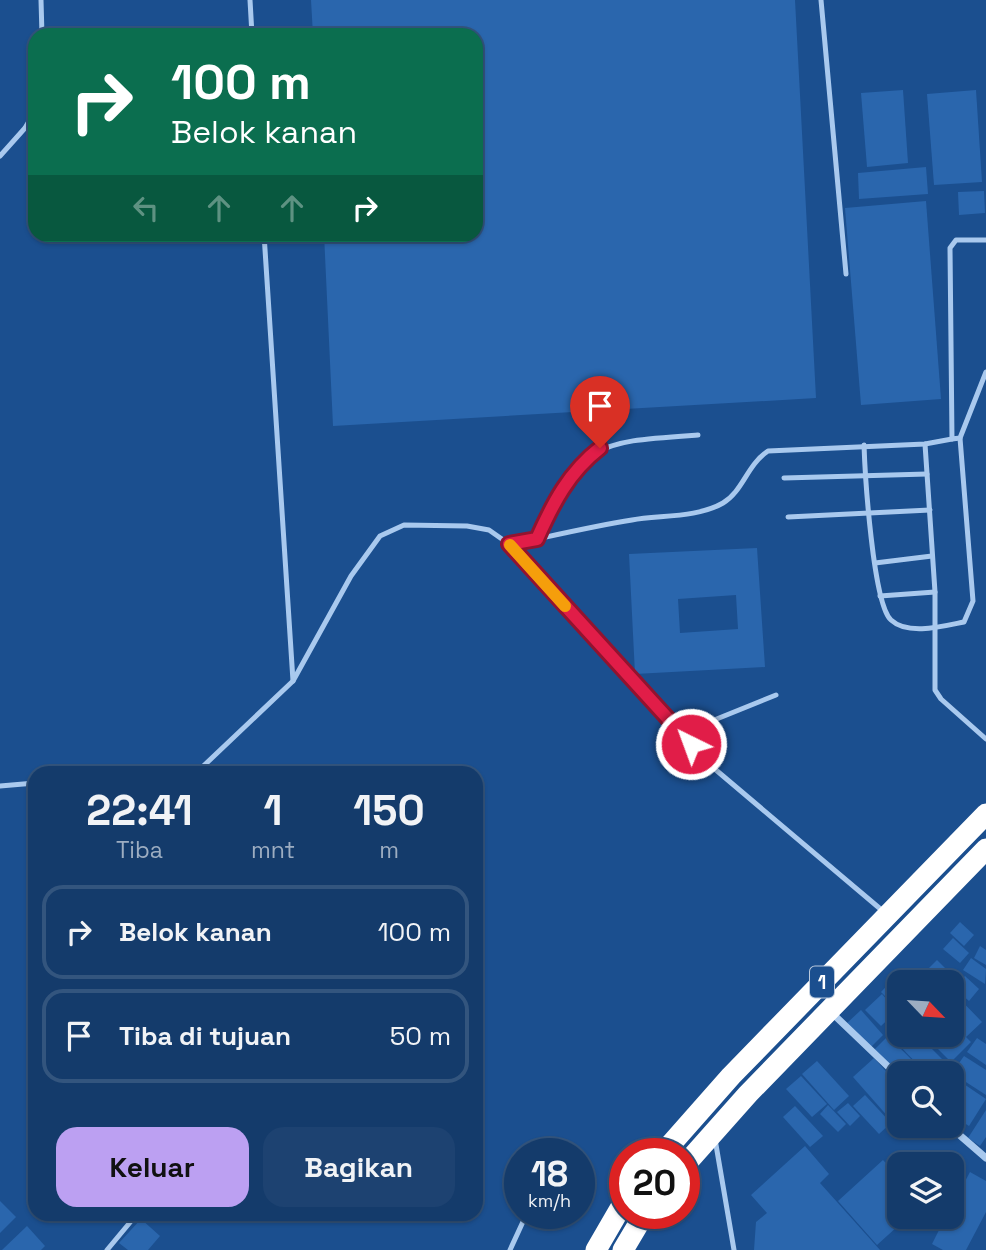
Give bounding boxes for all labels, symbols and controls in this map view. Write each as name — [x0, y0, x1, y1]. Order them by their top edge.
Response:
text: 100 m — [171, 51, 311, 113]
icon: right — [56, 56, 147, 147]
text: Belok kanan — [171, 112, 357, 152]
icon: left — [127, 189, 165, 227]
icon: ahead — [200, 189, 238, 227]
icon: ahead — [273, 189, 311, 227]
icon: right — [346, 189, 384, 227]
pin — [570, 376, 630, 448]
icon: arrive — [581, 387, 619, 425]
position arrow — [654, 707, 728, 781]
text: 22:41 — [86, 784, 193, 837]
text: 1 — [264, 784, 283, 837]
text: 150 — [353, 784, 425, 837]
text: Tiba — [116, 835, 163, 865]
text: mnt — [251, 835, 295, 865]
text: m — [379, 835, 399, 865]
icon: right — [60, 913, 98, 951]
text: Belok kanan — [119, 915, 272, 949]
text: 100 m — [378, 915, 451, 949]
road number: 1 — [810, 966, 834, 998]
north arrow — [887, 970, 964, 1046]
map controls — [887, 970, 964, 1229]
icon: arrive — [60, 1017, 98, 1055]
text: Tiba di tujuan — [119, 1019, 291, 1053]
text: 50 m — [390, 1019, 451, 1053]
button: search — [887, 1061, 964, 1138]
button: Keluar — [56, 1127, 249, 1207]
button: Bagikan — [263, 1127, 455, 1207]
speed limit sign: 20 — [609, 1138, 700, 1229]
text: 18 — [531, 1152, 568, 1196]
button: layers — [887, 1152, 964, 1229]
text: km/h — [528, 1189, 571, 1212]

